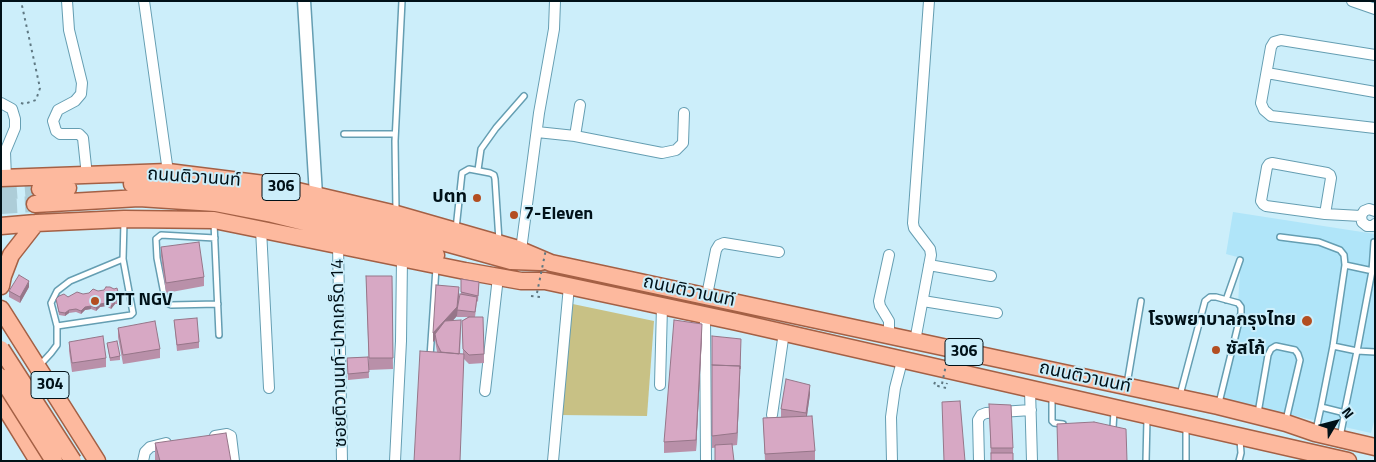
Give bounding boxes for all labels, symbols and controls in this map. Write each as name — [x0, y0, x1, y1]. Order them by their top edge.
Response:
street label: ถนนติวานนท์ — [147, 164, 241, 192]
road number: 306 — [262, 173, 300, 200]
place label: ปตท — [432, 187, 467, 209]
marker: ปตท — [471, 192, 483, 204]
place label: 7-Eleven — [524, 204, 593, 226]
marker: 7-Eleven — [508, 209, 520, 221]
street label: ซอยติวานนท์-ปากเกร็ด 14 — [328, 258, 352, 448]
street label: ถนนติวานนท์ — [641, 272, 737, 312]
place label: PTT NGV — [105, 290, 173, 312]
marker: PTT NGV — [89, 295, 101, 307]
place label: โรงพยาบาลกรุงไทย — [1148, 310, 1296, 332]
marker: โรงพยาบาลกรุงไทย — [1300, 314, 1314, 328]
road number: 306 — [945, 338, 983, 366]
place label: ซัสโก้ — [1226, 339, 1265, 361]
marker: ซัสโก้ — [1210, 344, 1222, 356]
street label: ถนนติวานนท์ — [1037, 358, 1133, 398]
road number: 304 — [31, 372, 69, 398]
north arrow — [1311, 397, 1361, 447]
text: N — [1337, 402, 1360, 423]

